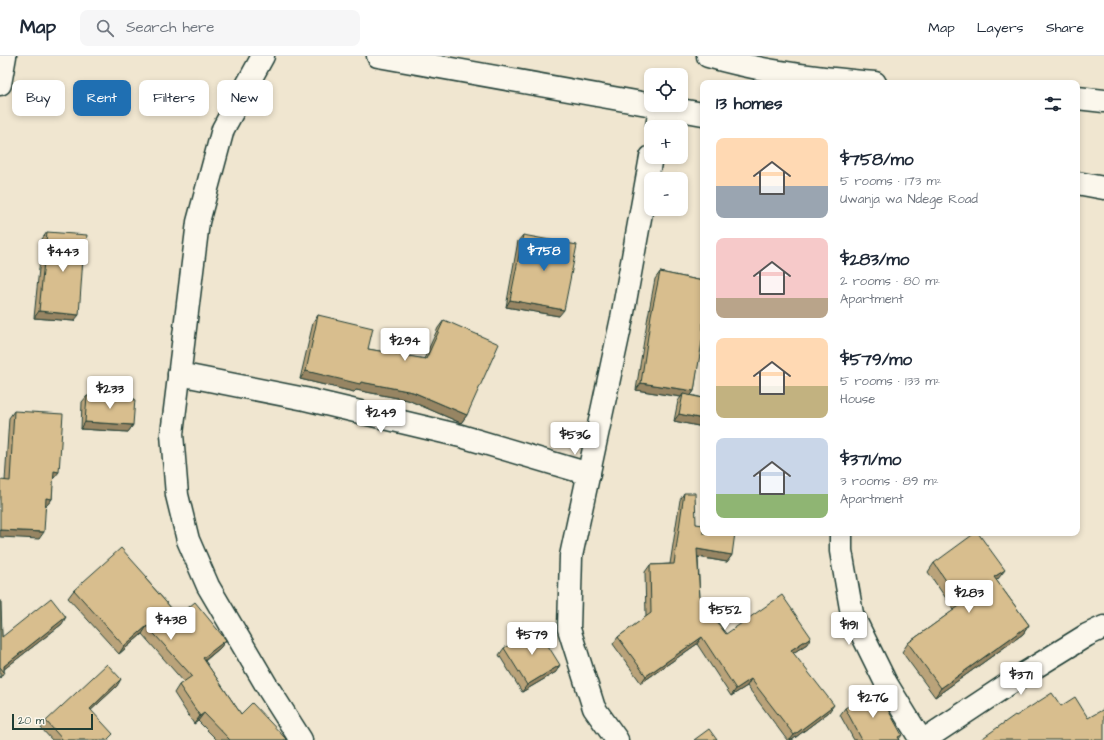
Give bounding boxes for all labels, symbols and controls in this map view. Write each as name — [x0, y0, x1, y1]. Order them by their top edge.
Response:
search box — [80, 10, 360, 46]
text: Map — [20, 14, 56, 41]
icon: search — [94, 17, 116, 39]
text: Search here — [126, 17, 215, 38]
text: Map — [928, 18, 955, 38]
text: Layers — [977, 18, 1024, 38]
text: Share — [1046, 18, 1084, 38]
map controls — [644, 68, 688, 216]
button: locate — [644, 68, 688, 112]
chip: Buy — [12, 80, 65, 116]
chip: Rent — [73, 80, 131, 116]
chip: Filters — [139, 80, 209, 116]
chip: New — [217, 80, 273, 116]
text: 13 homes — [716, 92, 783, 116]
icon: filters — [1042, 93, 1064, 115]
button: + — [644, 120, 688, 164]
text: $758/mo — [840, 148, 914, 172]
icon: home — [748, 154, 796, 202]
button: − — [644, 172, 688, 216]
text: 5 rooms · 173 m² — [840, 172, 942, 190]
text: Uwanja wa Ndege Road — [840, 190, 978, 208]
pin: $758 — [520, 238, 568, 272]
pin: $443 — [39, 239, 87, 273]
text: $758 — [528, 242, 560, 260]
text: $443 — [47, 243, 79, 261]
text: $283/mo — [840, 248, 909, 272]
icon: home — [748, 254, 796, 302]
text: 2 rooms · 80 m² — [840, 272, 940, 290]
text: Apartment — [840, 290, 904, 308]
pin: $294 — [381, 328, 429, 362]
text: $294 — [390, 332, 420, 350]
text: $579/mo — [840, 348, 912, 372]
icon: home — [748, 354, 796, 402]
text: 5 rooms · 133 m² — [840, 372, 940, 390]
pin: $233 — [86, 376, 134, 410]
text: $233 — [96, 380, 124, 398]
text: House — [840, 390, 875, 408]
pin: $249 — [357, 400, 405, 434]
text: $249 — [366, 404, 396, 422]
pin: $536 — [551, 422, 599, 456]
text: $536 — [559, 426, 591, 444]
text: $371/mo — [840, 448, 901, 472]
icon: home — [748, 454, 796, 502]
text: 3 rooms · 89 m² — [840, 472, 939, 490]
text: Apartment — [840, 490, 904, 508]
pin: $283 — [945, 580, 993, 614]
text: $283 — [954, 584, 984, 602]
pin: $552 — [701, 597, 749, 631]
text: $552 — [708, 601, 742, 619]
pin: $438 — [147, 607, 195, 641]
text: $438 — [155, 611, 187, 629]
pin: $191 — [825, 612, 873, 646]
text: $191 — [840, 616, 858, 634]
pin: $579 — [508, 622, 556, 656]
text: $579 — [516, 626, 548, 644]
pin: $371 — [997, 662, 1045, 696]
text: $371 — [1009, 666, 1033, 684]
pin: $276 — [849, 685, 897, 719]
text: $276 — [858, 689, 888, 707]
scale bar — [12, 712, 93, 731]
text: 20 m — [18, 713, 44, 728]

